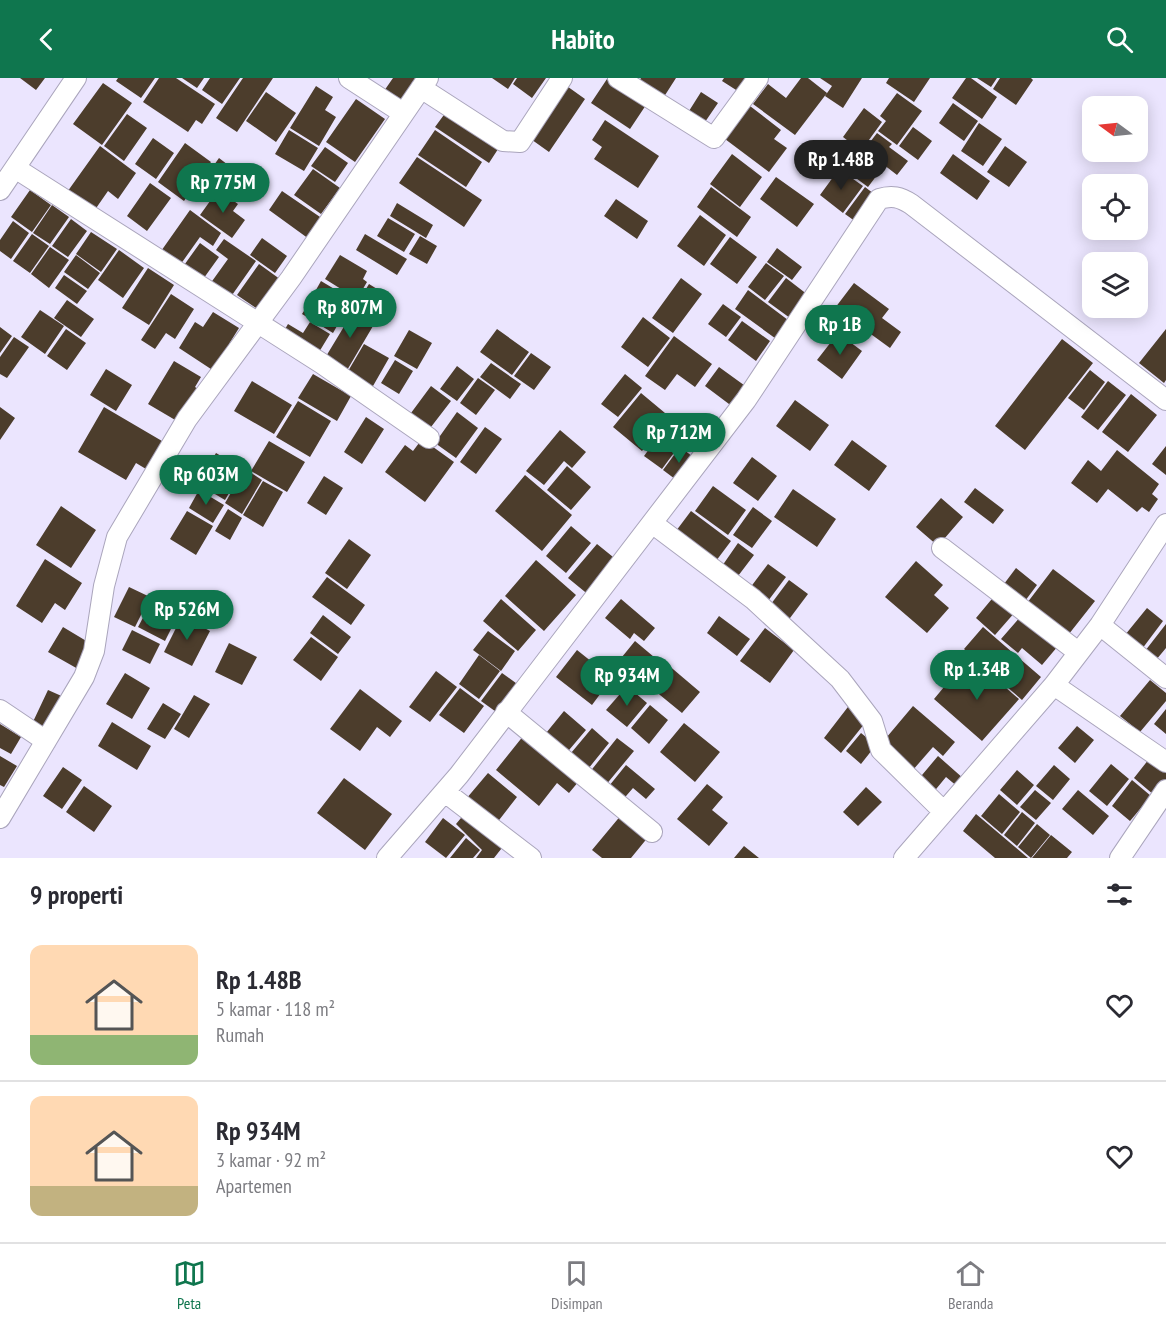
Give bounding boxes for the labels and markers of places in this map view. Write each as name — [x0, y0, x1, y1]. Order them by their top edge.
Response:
pin: Rp 1.48B — [779, 140, 903, 191]
pin: Rp 775M — [168, 163, 278, 214]
pin: Rp 807M — [295, 288, 405, 339]
pin: Rp 1B — [798, 305, 882, 356]
pin: Rp 712M — [624, 413, 734, 464]
pin: Rp 603M — [151, 455, 261, 506]
pin: Rp 526M — [132, 590, 242, 641]
pin: Rp 1.34B — [915, 650, 1039, 701]
pin: Rp 934M — [572, 656, 682, 707]

